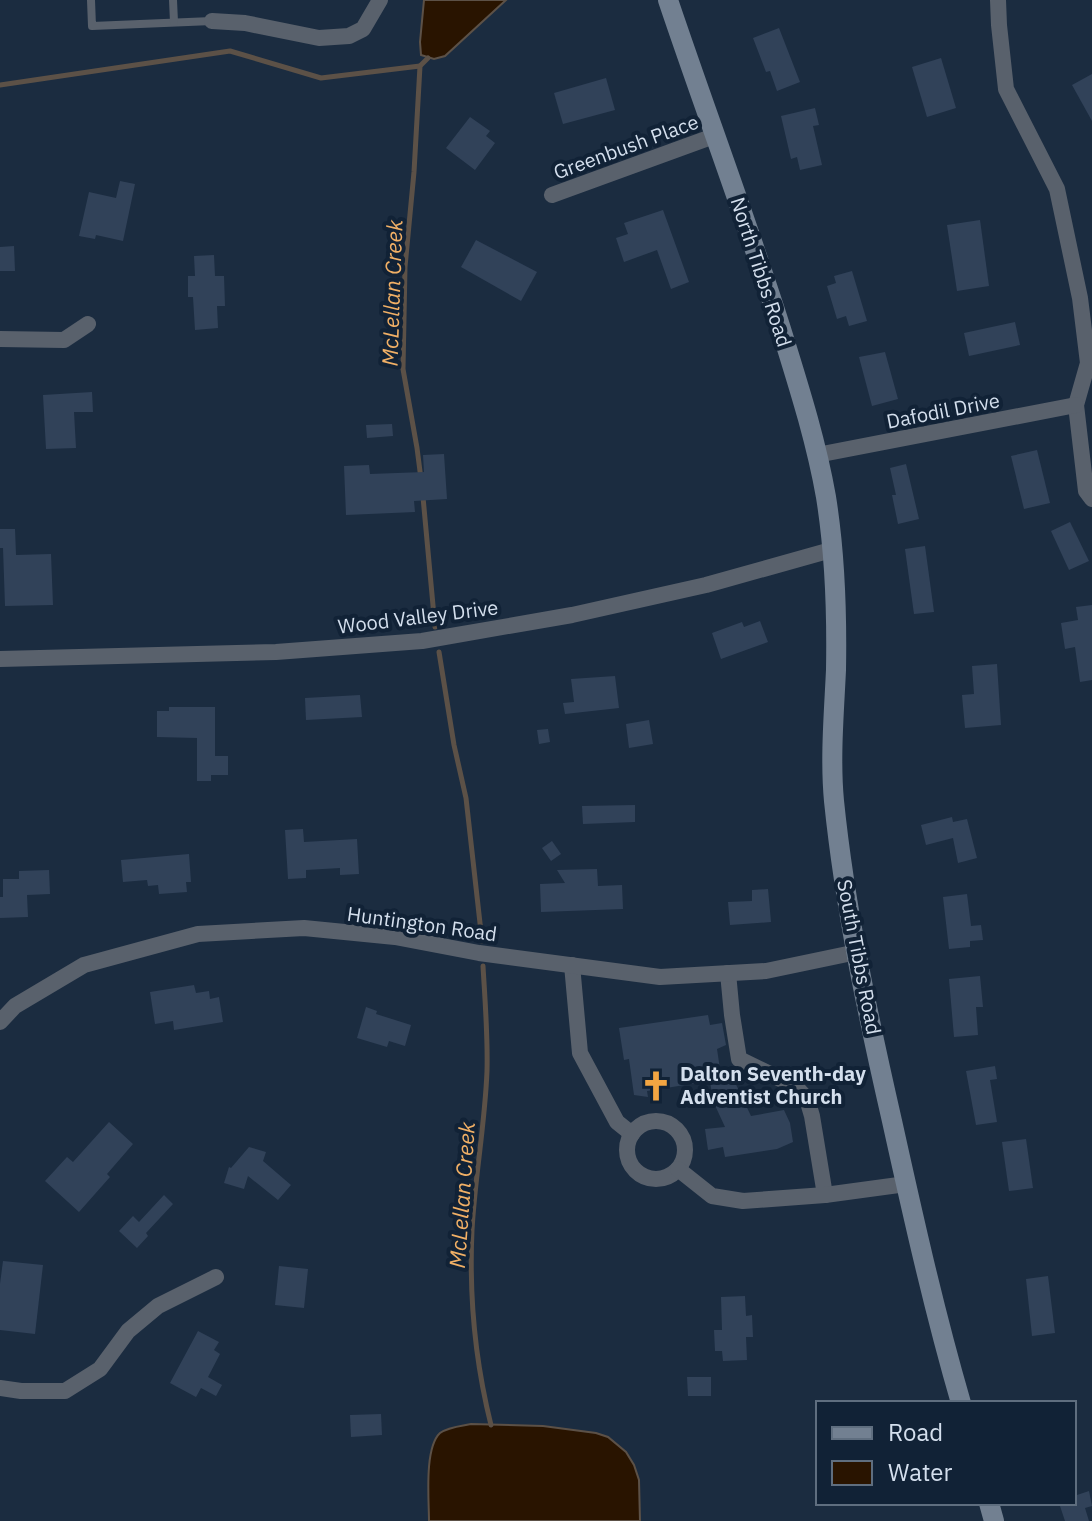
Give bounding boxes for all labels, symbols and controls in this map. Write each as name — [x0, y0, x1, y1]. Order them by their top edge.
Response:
street label: Greenbush Place — [550, 108, 702, 185]
street label: North Tibbs Road — [725, 194, 798, 350]
water label: McLellan Creek — [374, 219, 409, 367]
street label: Dafodil Drive — [884, 386, 1002, 435]
street label: Wood Valley Drive — [336, 593, 500, 640]
street label: South Tibbs Road — [831, 877, 888, 1037]
street label: Huntington Road — [345, 900, 499, 947]
place label: Dalton Seventh-day Adventist Church — [680, 1060, 866, 1110]
church icon: Dalton Seventh-day Adventist Church — [639, 1069, 673, 1103]
water label: McLellan Creek — [442, 1120, 481, 1269]
legend — [816, 1401, 1076, 1505]
text: Road — [888, 1416, 943, 1448]
text: Water — [888, 1456, 952, 1488]

